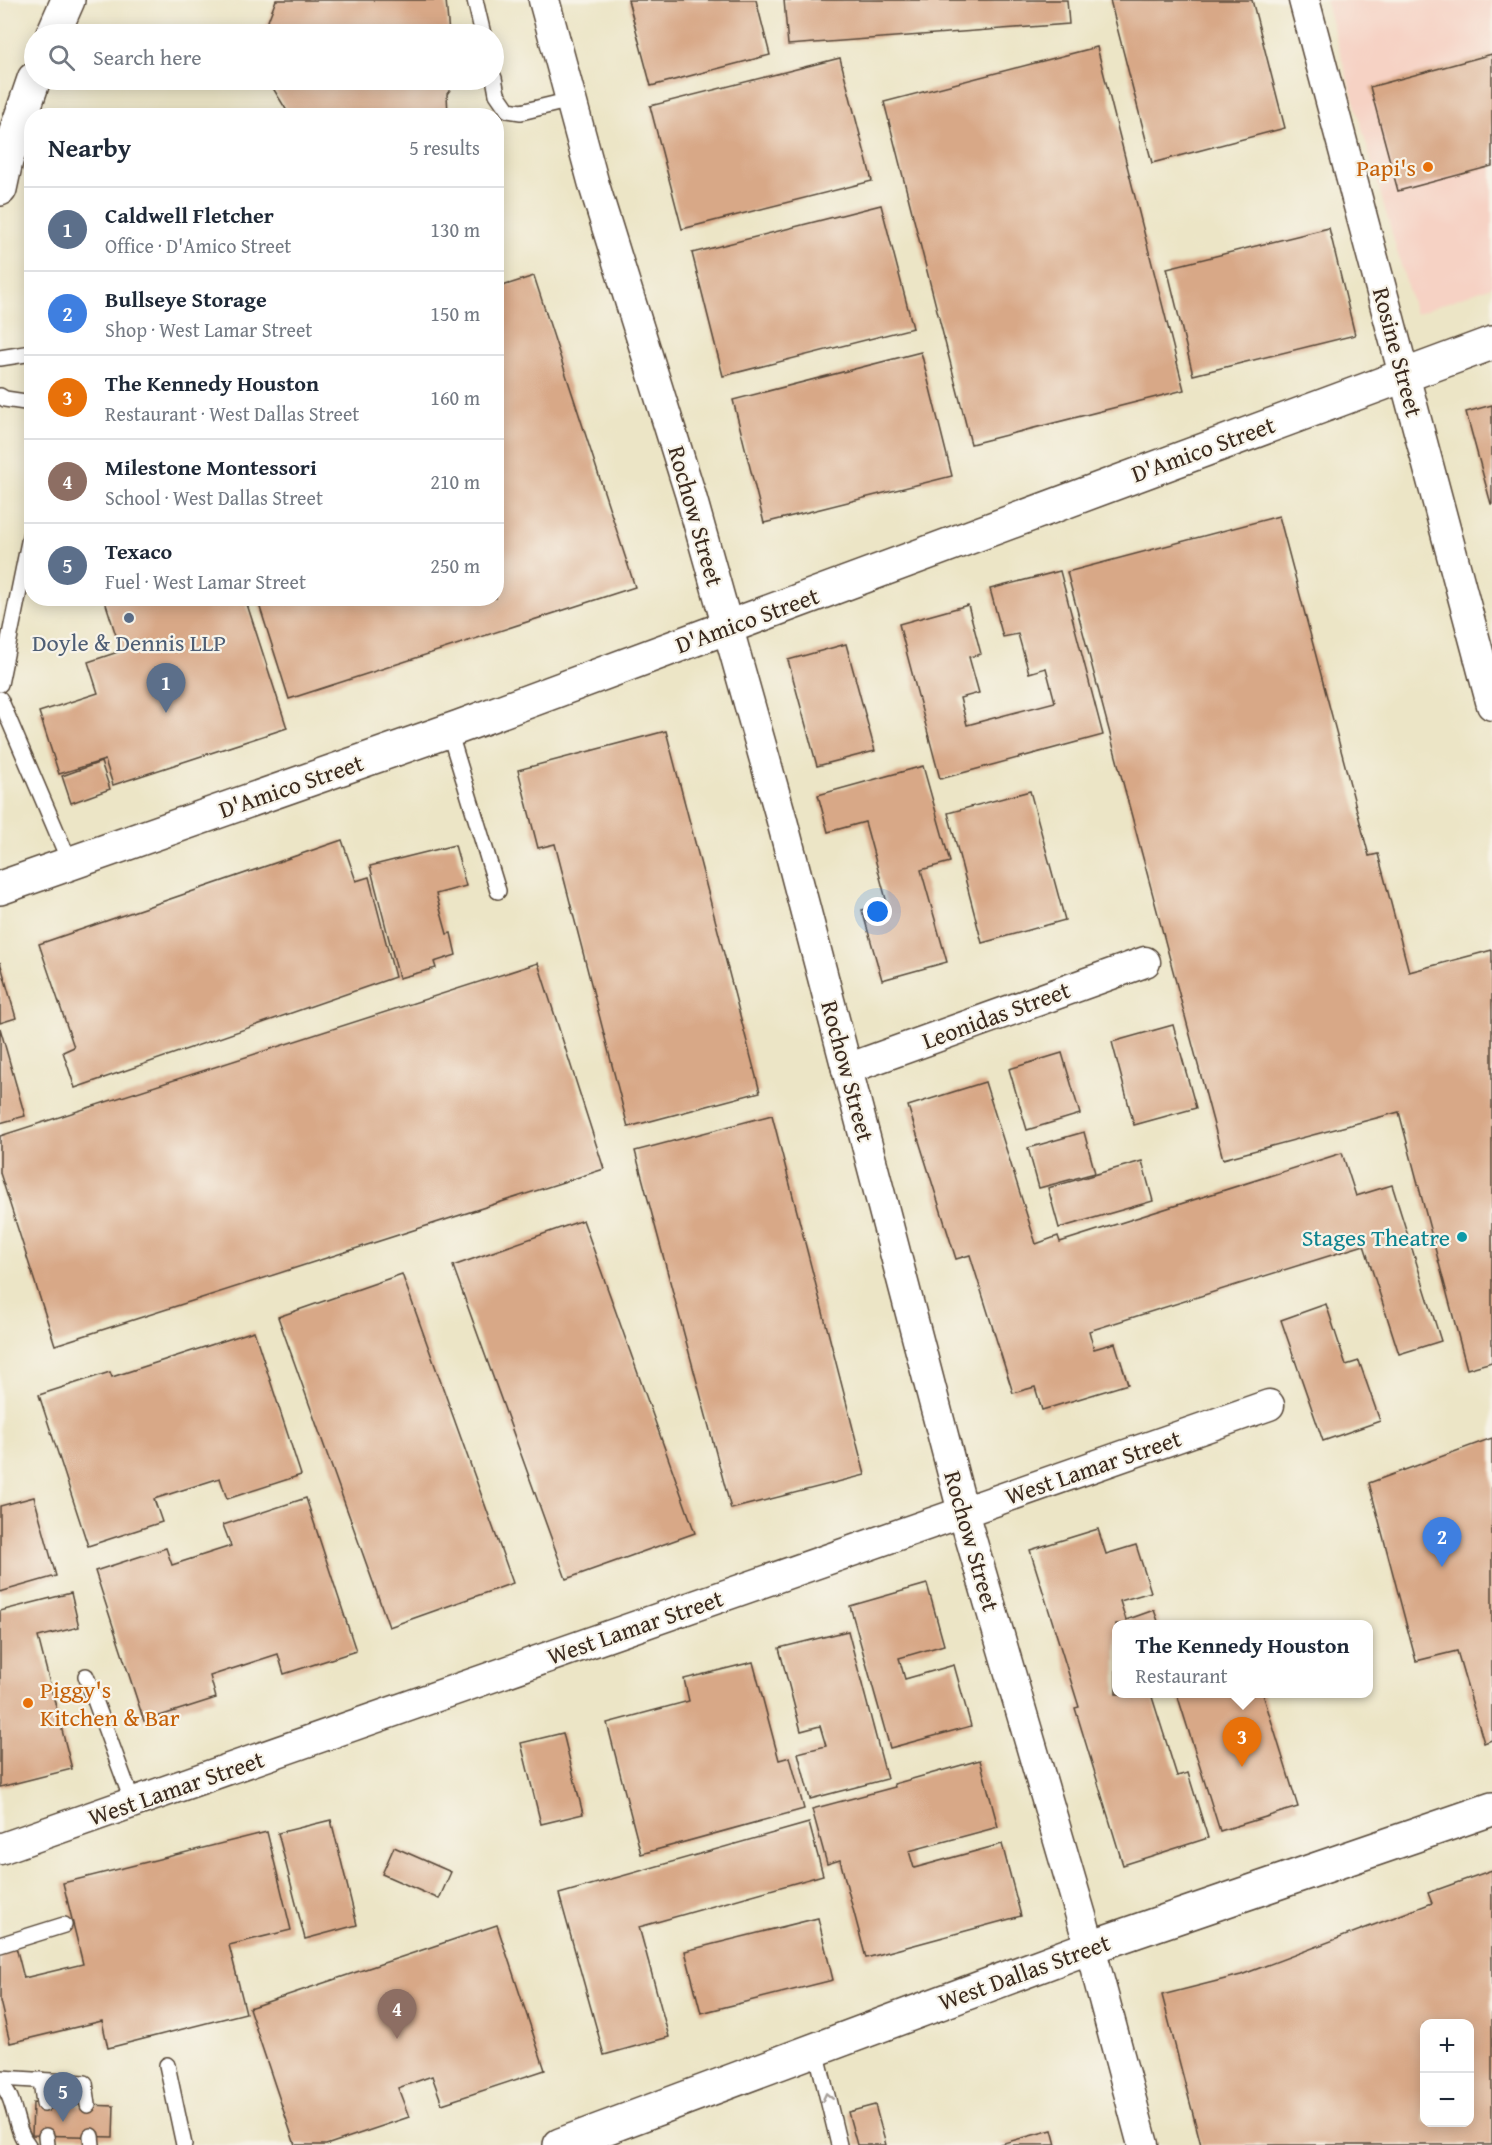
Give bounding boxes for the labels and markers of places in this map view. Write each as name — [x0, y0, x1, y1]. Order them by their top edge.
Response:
place label: Papi's — [1356, 150, 1416, 185]
marker: Papi's — [1421, 160, 1435, 174]
marker: Doyle & Dennis LLP — [122, 611, 136, 625]
place label: Doyle & Dennis LLP — [32, 625, 226, 660]
pin: 1 — [146, 664, 186, 713]
place label: Stages Theatre — [1302, 1220, 1450, 1255]
marker: Stages Theatre — [1455, 1230, 1469, 1244]
pin: 2 — [1422, 1518, 1462, 1567]
place label: Piggy's Kitchen & Bar — [40, 1672, 180, 1735]
marker: Piggy's Kitchen & Bar — [21, 1696, 35, 1710]
pin: 3 — [1222, 1718, 1262, 1767]
pin: 4 — [378, 1990, 416, 2039]
pin: 5 — [44, 2072, 82, 2122]

